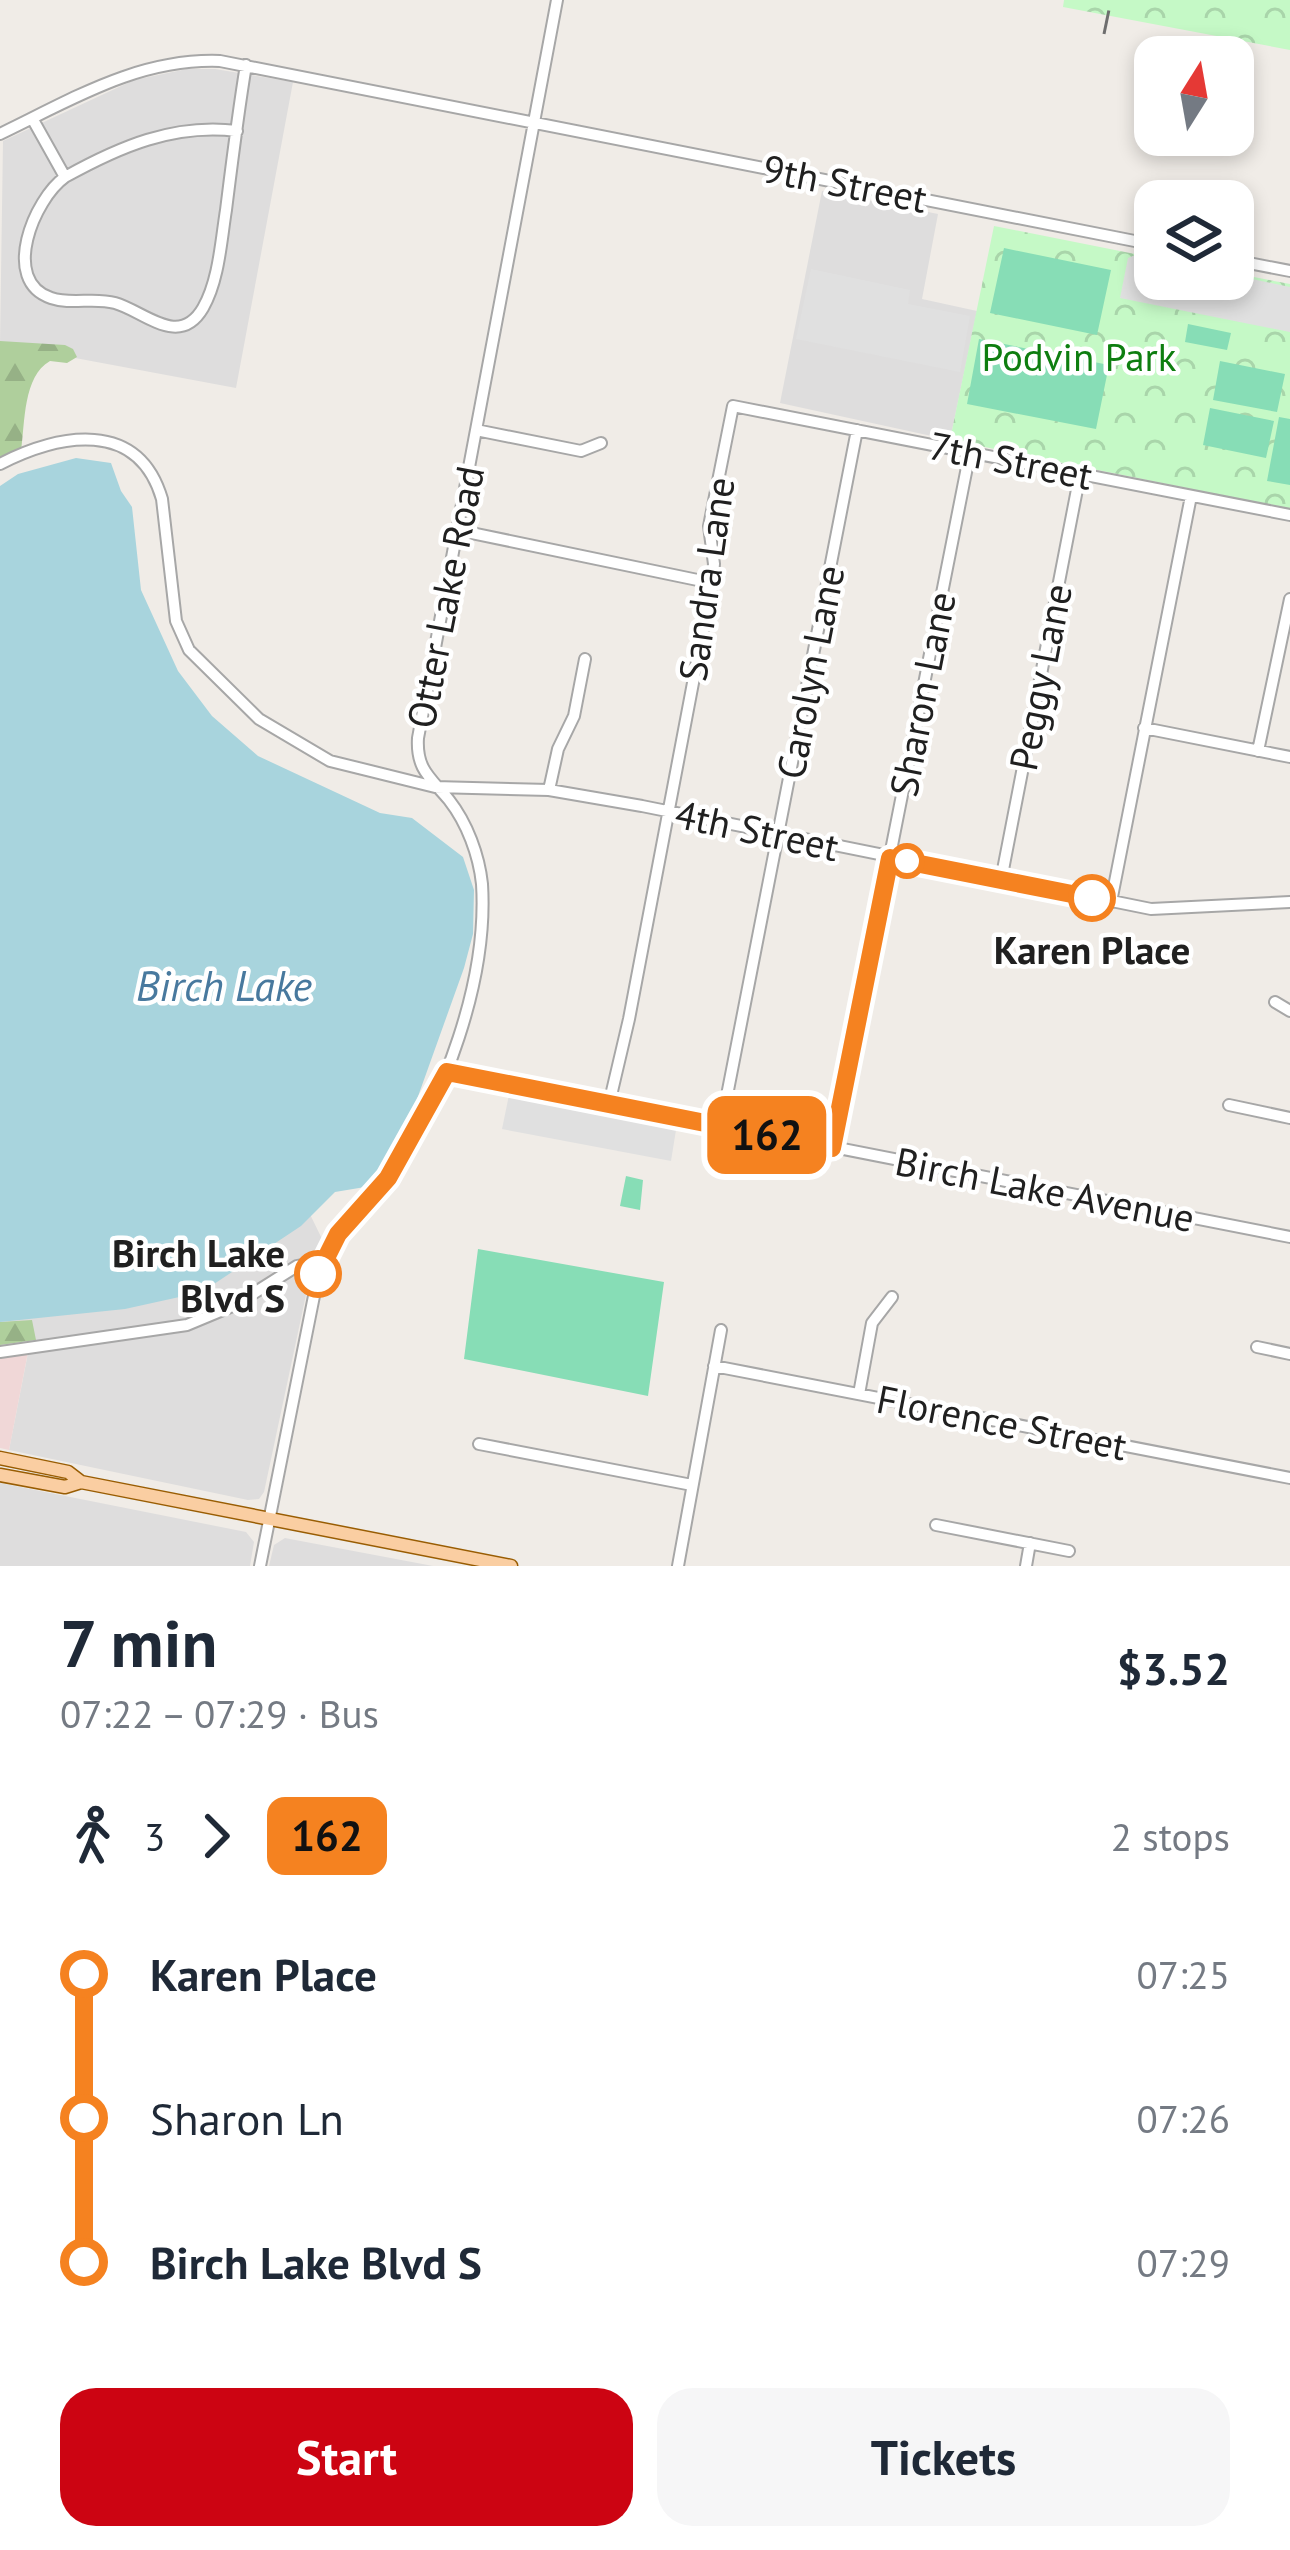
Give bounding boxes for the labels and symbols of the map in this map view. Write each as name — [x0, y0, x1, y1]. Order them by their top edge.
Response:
north arrow — [1134, 36, 1254, 156]
street label: 9th Street — [759, 142, 931, 224]
park label: Podvin Park — [981, 331, 1177, 382]
street label: 7th Street — [925, 419, 1097, 501]
street label: Otter Lake Road — [395, 462, 495, 732]
street label: Sandra Lane — [666, 474, 746, 684]
street label: Carolyn Lane — [764, 561, 856, 783]
street label: Peggy Lane — [997, 580, 1083, 774]
street label: Sharon Lane — [877, 587, 967, 801]
street label: 4th Street — [671, 788, 843, 872]
unlabelled marker — [891, 845, 923, 877]
marker: Karen Place — [1070, 876, 1114, 920]
place label: Karen Place — [994, 924, 1190, 975]
water label: Birch Lake — [136, 958, 313, 1013]
line badge: 162 — [698, 1096, 836, 1174]
street label: Birch Lake Avenue — [891, 1135, 1199, 1243]
place label: Birch Lake Blvd S — [112, 1227, 285, 1323]
marker: Birch Lake Blvd S — [296, 1252, 340, 1296]
street label: Florence Street — [873, 1373, 1131, 1471]

